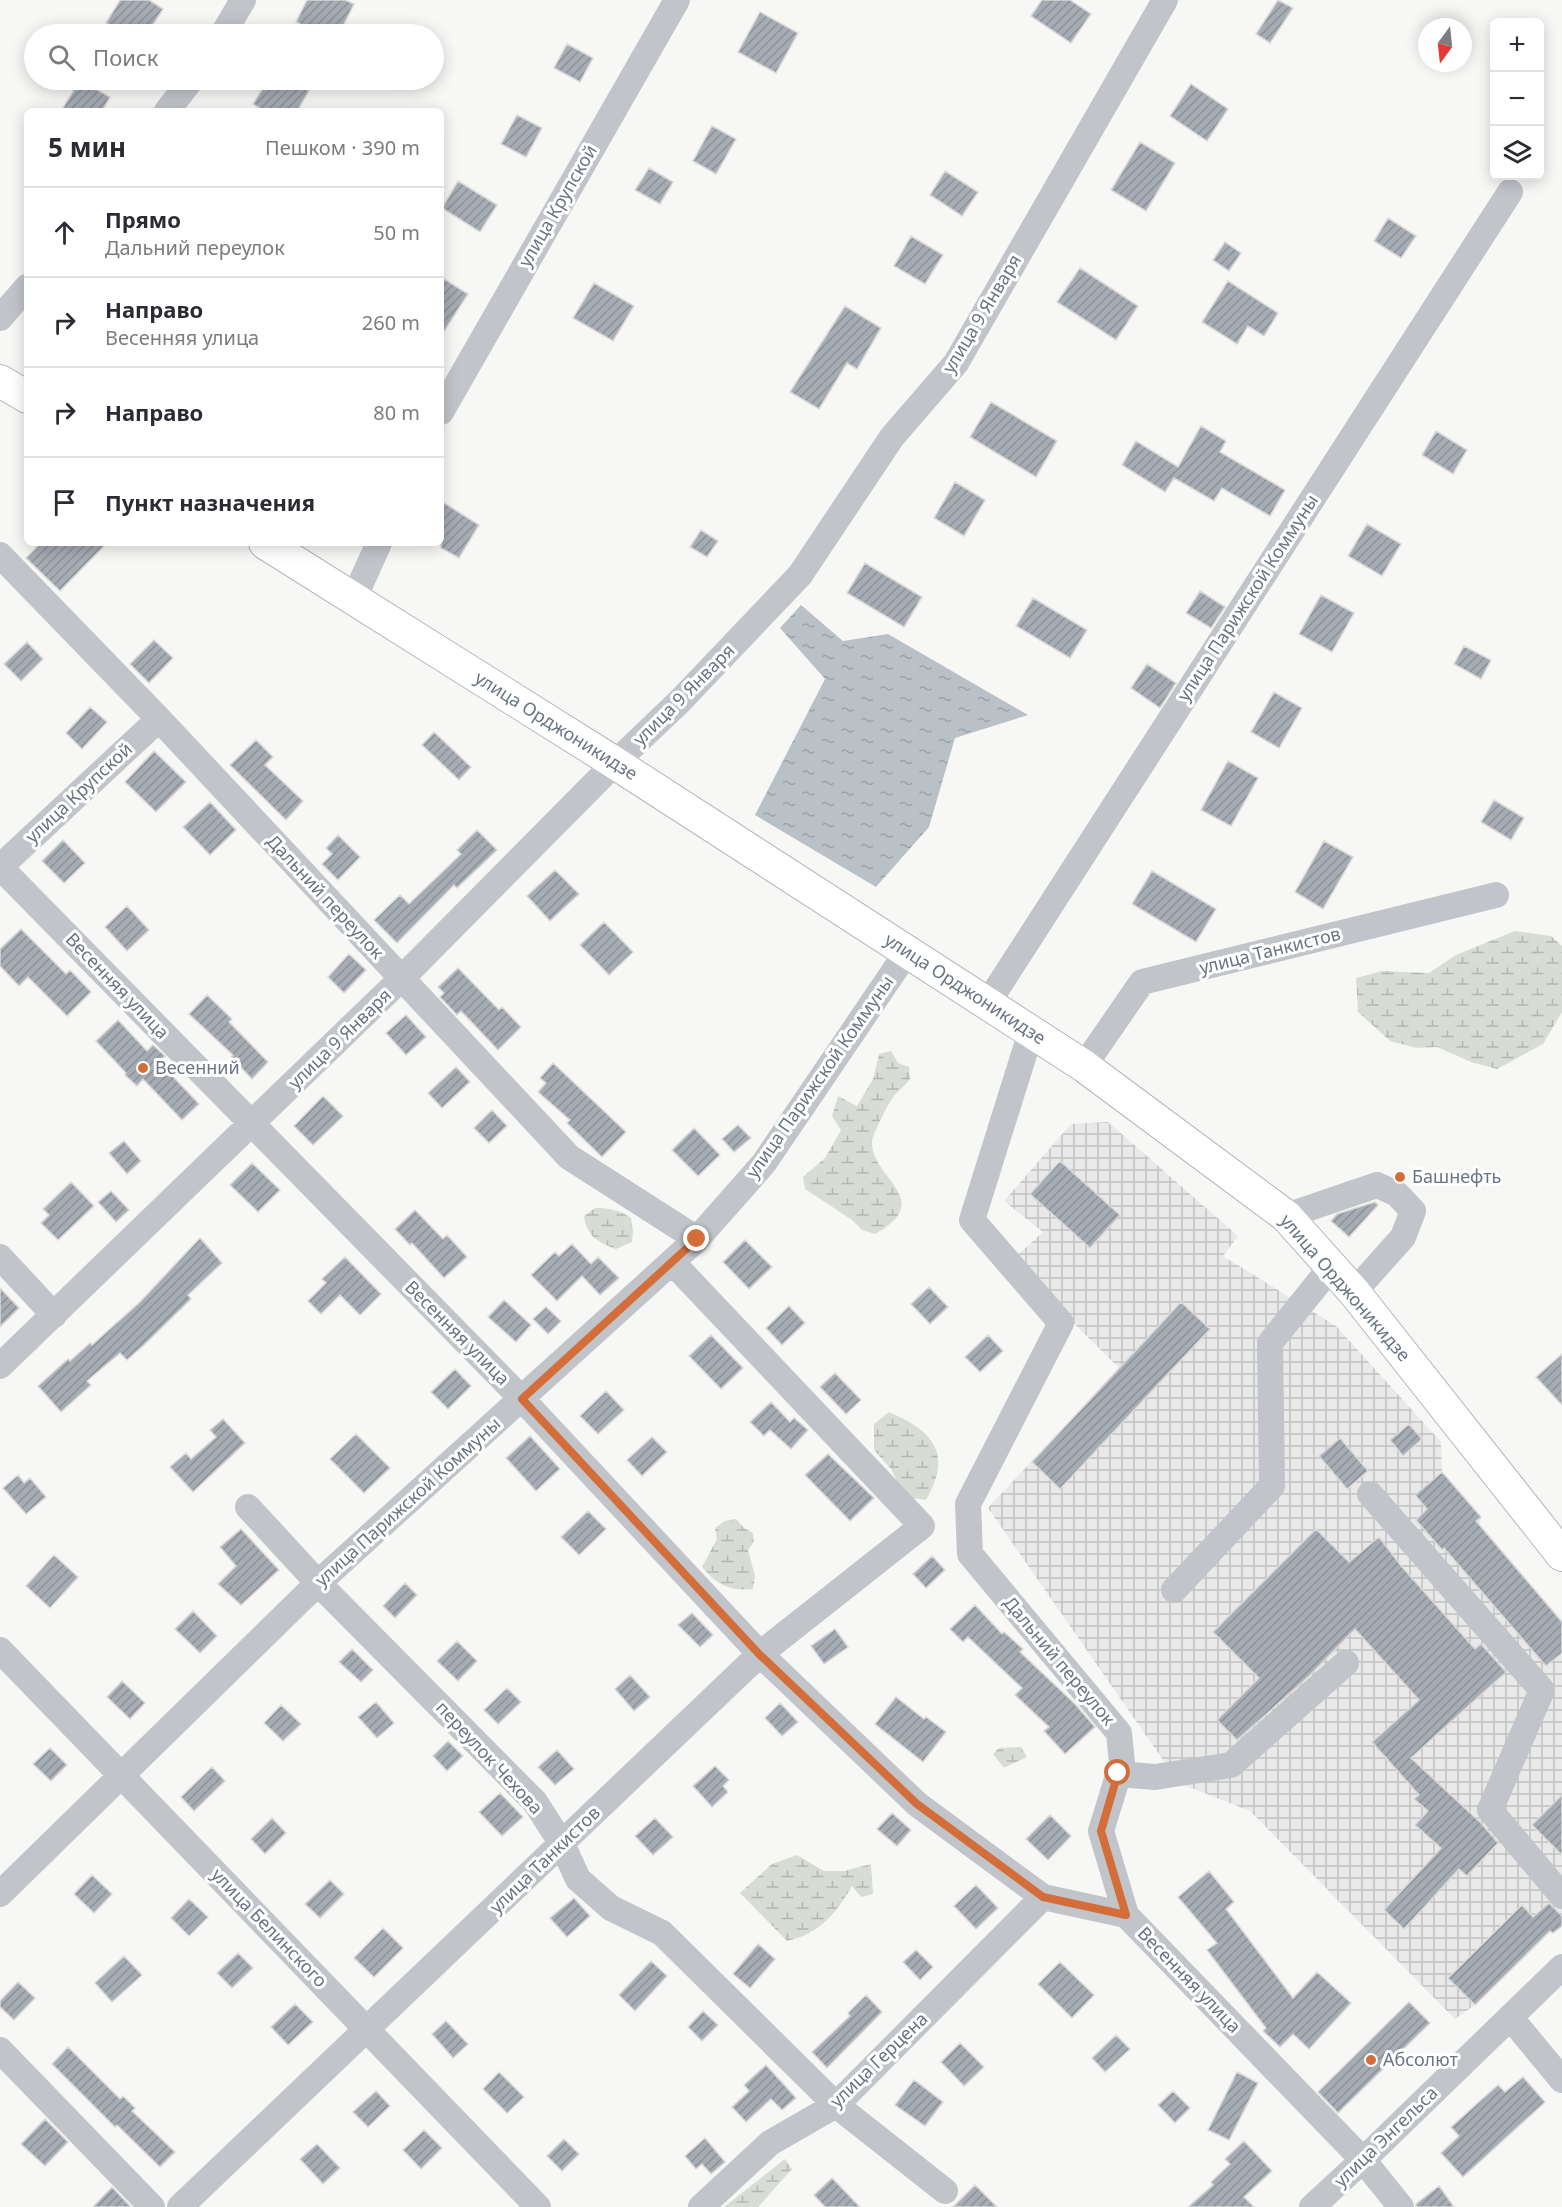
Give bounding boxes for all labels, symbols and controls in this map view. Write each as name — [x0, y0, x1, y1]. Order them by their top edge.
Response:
north arrow — [1418, 18, 1472, 72]
map controls — [1490, 18, 1544, 180]
button: + — [1490, 18, 1544, 72]
search box — [24, 24, 444, 90]
icon: search — [45, 41, 78, 74]
text: Поиск — [93, 42, 158, 72]
button: − — [1490, 72, 1544, 126]
button: layers — [1490, 126, 1544, 180]
text: 5 мин — [48, 129, 126, 165]
text: Пешком · 390 m — [265, 134, 420, 161]
street label: улица Крупской — [512, 140, 602, 271]
text: Прямо — [105, 204, 181, 234]
icon: ahead — [48, 216, 81, 249]
text: 50 m — [373, 219, 420, 246]
text: Дальний переулок — [105, 234, 285, 261]
street label: улица 9 Января — [936, 250, 1026, 377]
text: Направо — [105, 294, 203, 324]
icon: right — [48, 306, 81, 339]
text: 260 m — [362, 309, 420, 336]
text: Весенняя улица — [105, 324, 259, 351]
icon: right — [48, 396, 81, 429]
text: Направо — [105, 397, 203, 427]
text: 80 m — [373, 399, 420, 426]
icon: arrive — [48, 486, 81, 519]
text: Пункт назначения — [105, 487, 315, 517]
street label: улица Парижской Коммуны — [1171, 489, 1323, 705]
street label: улица 9 Января — [627, 638, 739, 750]
street label: улица Орджоникидзе — [471, 665, 643, 785]
street label: улица Крупской — [20, 737, 137, 848]
street label: Дальний переулок — [262, 829, 390, 964]
street label: улица Танкистов — [1197, 921, 1343, 979]
street label: Весенняя улица — [61, 927, 175, 1044]
street label: улица Орджоникидзе — [880, 927, 1051, 1049]
street label: улица Парижской Коммуны — [740, 970, 898, 1182]
street label: улица 9 Января — [283, 983, 396, 1094]
place label: Весенний — [155, 1055, 240, 1079]
marker: Весенний — [136, 1061, 150, 1075]
place label: Башнефть — [1412, 1164, 1501, 1188]
marker: Башнефть — [1393, 1170, 1407, 1184]
street label: улица Орджоникидзе — [1275, 1209, 1416, 1366]
route end — [683, 1225, 709, 1251]
street label: Весенняя улица — [400, 1275, 515, 1390]
street label: улица Парижской Коммуны — [309, 1411, 505, 1591]
street label: Дальний переулок — [999, 1591, 1121, 1730]
street label: переулок Чехова — [431, 1696, 548, 1819]
route start — [1104, 1759, 1130, 1785]
street label: улица Танкистов — [484, 1800, 605, 1918]
street label: улица Белинского — [207, 1863, 333, 1992]
street label: Весенняя улица — [1133, 1921, 1247, 2038]
street label: улица Герцена — [824, 2007, 932, 2112]
place label: Абсолют — [1383, 2047, 1458, 2071]
marker: Абсолют — [1364, 2053, 1378, 2067]
street label: улица Энгельса — [1328, 2081, 1442, 2192]

